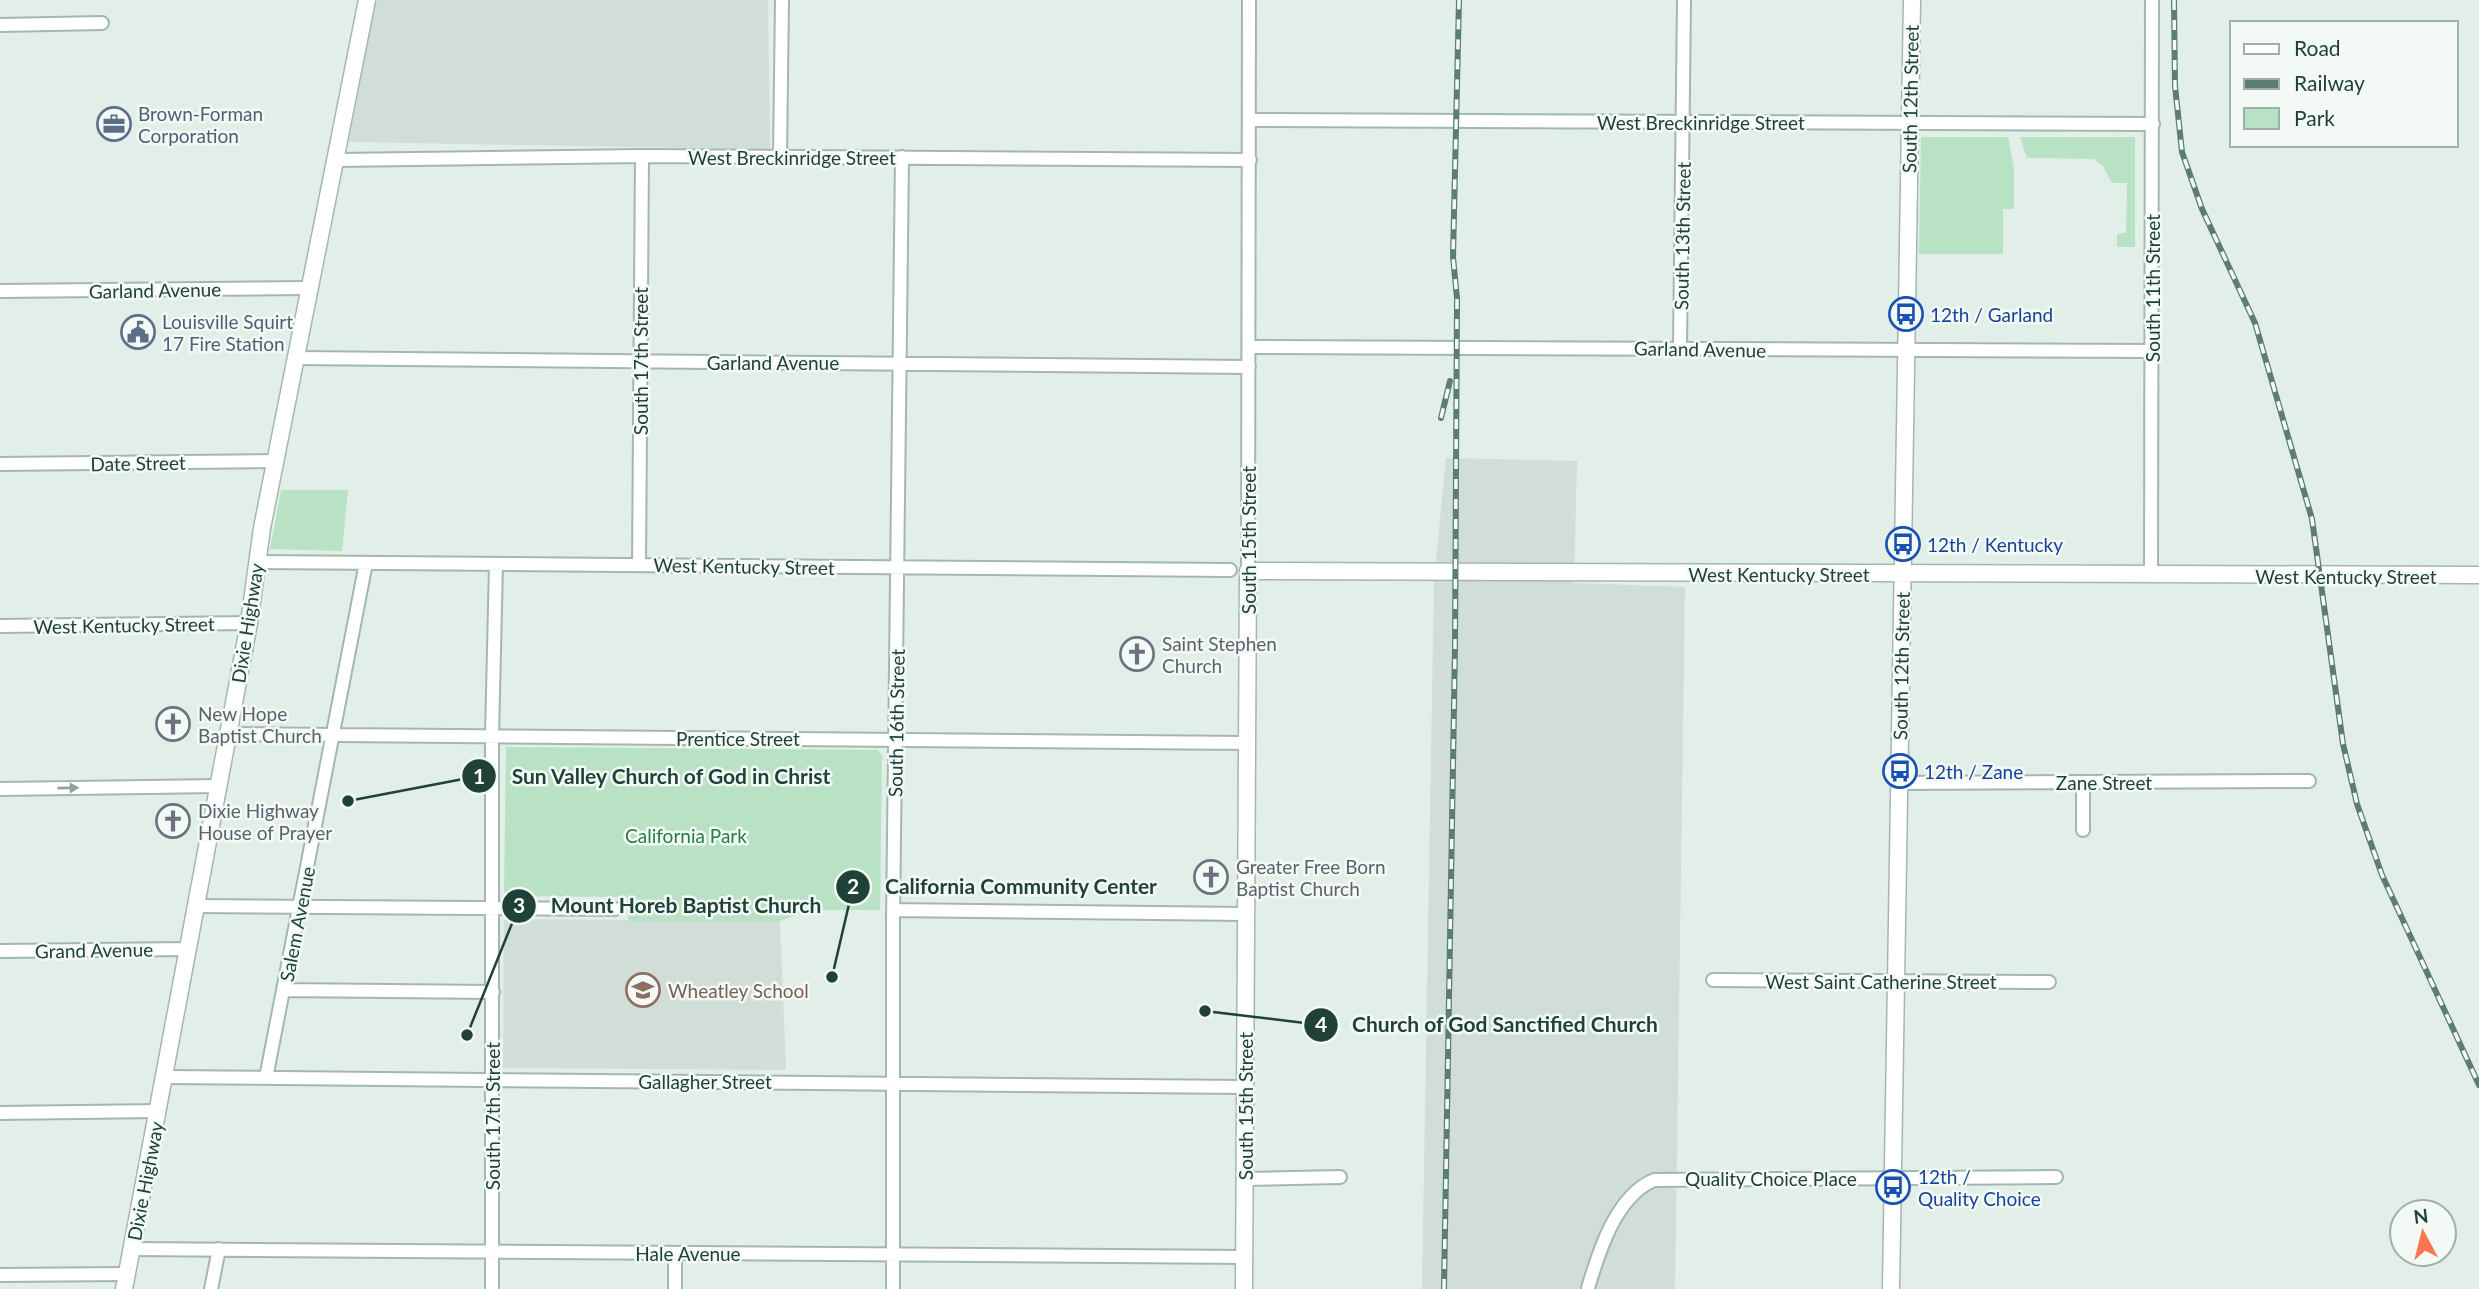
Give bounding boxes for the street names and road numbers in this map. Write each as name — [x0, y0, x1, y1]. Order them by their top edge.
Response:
street label: South 12th Street — [1897, 25, 1923, 173]
street label: West Breckinridge Street — [1597, 111, 1805, 134]
street label: West Breckinridge Street — [688, 146, 896, 169]
street label: South 13th Street — [1669, 162, 1695, 310]
street label: South 11th Street — [2141, 214, 2164, 362]
street label: Garland Avenue — [89, 277, 221, 303]
street label: South 17th Street — [629, 287, 652, 435]
street label: Garland Avenue — [1634, 336, 1766, 362]
street label: Garland Avenue — [707, 351, 839, 374]
street label: Date Street — [90, 451, 186, 475]
street label: South 15th Street — [1237, 466, 1260, 614]
street label: West Kentucky Street — [653, 553, 835, 579]
street label: Dixie Highway — [226, 561, 268, 685]
street label: West Kentucky Street — [1688, 563, 1870, 586]
street label: West Kentucky Street — [2255, 565, 2437, 588]
street label: South 12th Street — [1888, 592, 1914, 740]
street label: West Kentucky Street — [33, 612, 215, 638]
street label: South 16th Street — [883, 649, 909, 797]
street label: Prentice Street — [676, 727, 800, 750]
street label: Zane Street — [2056, 771, 2152, 794]
street label: Salem Avenue — [275, 864, 319, 984]
street label: Grand Avenue — [35, 937, 153, 963]
street label: West Saint Catherine Street — [1765, 970, 1997, 993]
street label: South 15th Street — [1234, 1032, 1257, 1180]
street label: South 17th Street — [481, 1042, 504, 1190]
street label: Gallagher Street — [638, 1070, 772, 1093]
street label: Dixie Highway — [122, 1119, 168, 1243]
street label: Quality Choice Place — [1685, 1167, 1857, 1190]
street label: Hale Avenue — [635, 1242, 741, 1265]

